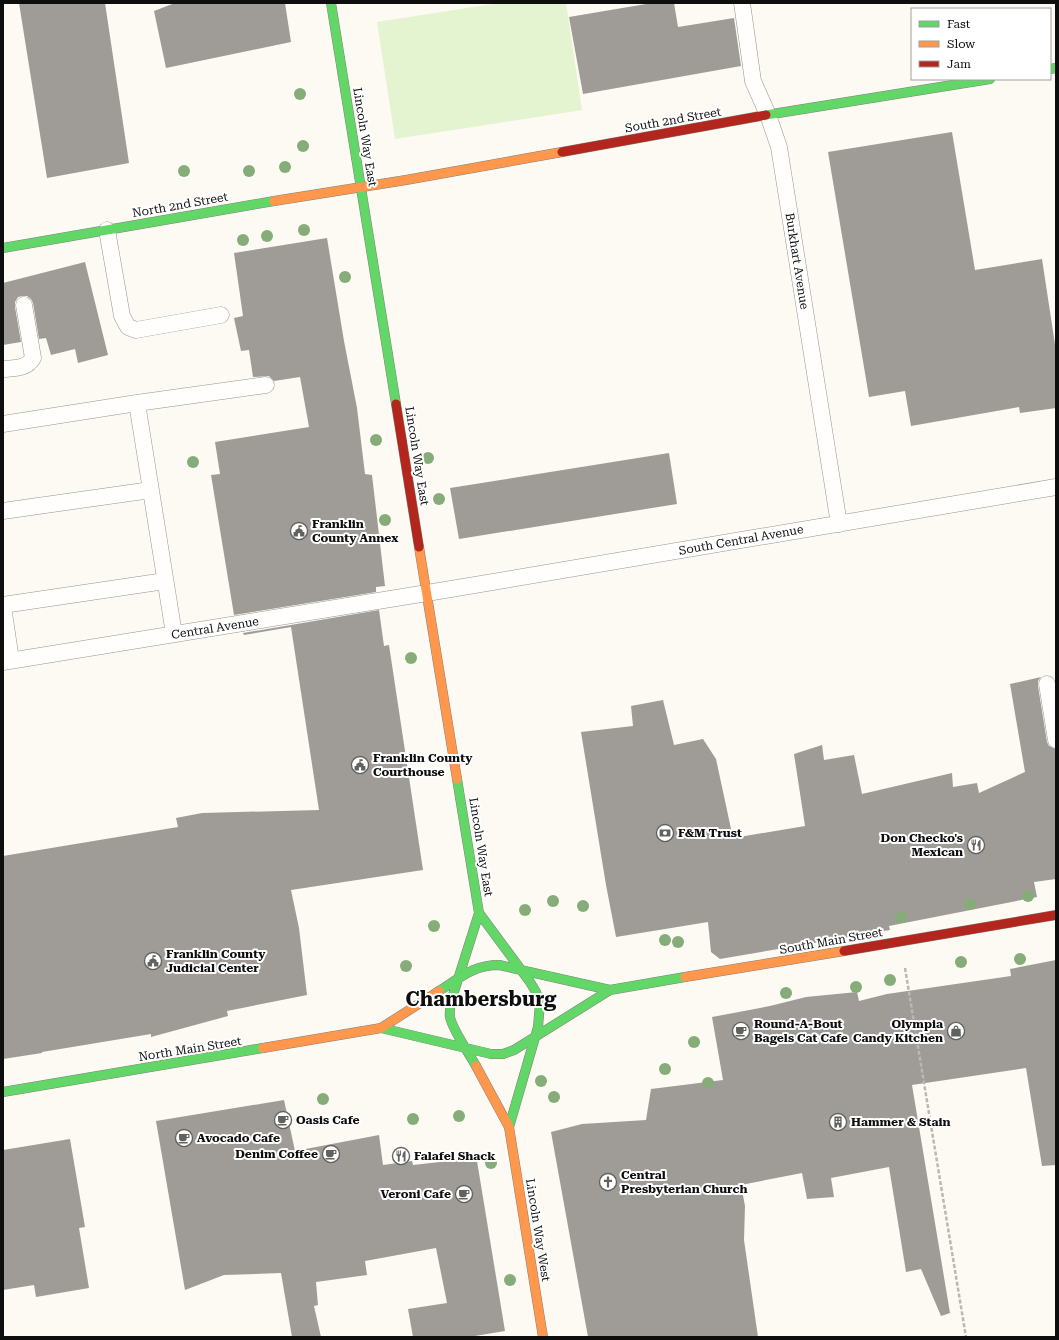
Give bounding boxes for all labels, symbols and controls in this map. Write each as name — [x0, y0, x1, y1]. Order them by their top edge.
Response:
legend — [911, 8, 1051, 80]
text: Fast — [947, 17, 971, 31]
text: Slow — [947, 37, 975, 51]
text: Jam — [947, 57, 971, 71]
street label: Lincoln Way East — [350, 87, 380, 188]
street label: South 2nd Street — [624, 105, 723, 135]
street label: North 2nd Street — [131, 190, 229, 220]
street label: Burkhart Avenue — [782, 212, 812, 311]
street label: Lincoln Way East — [402, 406, 432, 507]
place label: Franklin County Annex — [312, 517, 398, 545]
public building icon: Franklin County Annex — [289, 521, 309, 541]
street label: South Central Avenue — [678, 522, 805, 558]
street label: Central Avenue — [170, 614, 260, 642]
place label: Franklin County Courthouse — [373, 751, 473, 779]
public building icon: Franklin County Courthouse — [350, 755, 370, 775]
street label: Lincoln Way East — [466, 797, 496, 898]
bank icon: F&M Trust — [655, 823, 675, 843]
place label: F&M Trust — [678, 826, 742, 840]
place label: Don Checko's Mexican — [880, 831, 963, 859]
restaurant icon: Don Checko's Mexican — [966, 835, 986, 855]
street label: South Main Street — [778, 925, 884, 957]
place label: Franklin County Judicial Center — [166, 947, 266, 975]
public building icon: Franklin County Judicial Center — [143, 951, 163, 971]
district label: Chambersburg — [406, 987, 557, 1011]
place label: Round-A-Bout Bagels Cat Cafe — [754, 1017, 848, 1045]
place label: Olympia Candy Kitchen — [853, 1017, 943, 1045]
cafe icon: Round-A-Bout Bagels Cat Cafe — [731, 1021, 751, 1041]
shop icon: Olympia Candy Kitchen — [946, 1021, 966, 1041]
street label: North Main Street — [138, 1034, 243, 1064]
cafe icon: Oasis Cafe — [273, 1110, 293, 1130]
building icon: Hammer & Stain — [828, 1112, 848, 1132]
place label: Oasis Cafe — [296, 1113, 360, 1127]
place label: Hammer & Stain — [851, 1115, 951, 1129]
cafe icon: Avocado Cafe — [174, 1128, 194, 1148]
place label: Avocado Cafe — [197, 1131, 280, 1145]
cafe icon: Denim Coffee — [321, 1144, 341, 1164]
restaurant icon: Falafel Shack — [391, 1146, 411, 1166]
place label: Denim Coffee — [235, 1147, 318, 1161]
place label: Falafel Shack — [414, 1149, 496, 1163]
place label: Central Presbyterian Church — [621, 1168, 747, 1196]
church icon: Central Presbyterian Church — [598, 1172, 618, 1192]
street label: Lincoln Way West — [523, 1178, 553, 1283]
cafe icon: Veroni Cafe — [454, 1184, 474, 1204]
place label: Veroni Cafe — [380, 1187, 451, 1201]

